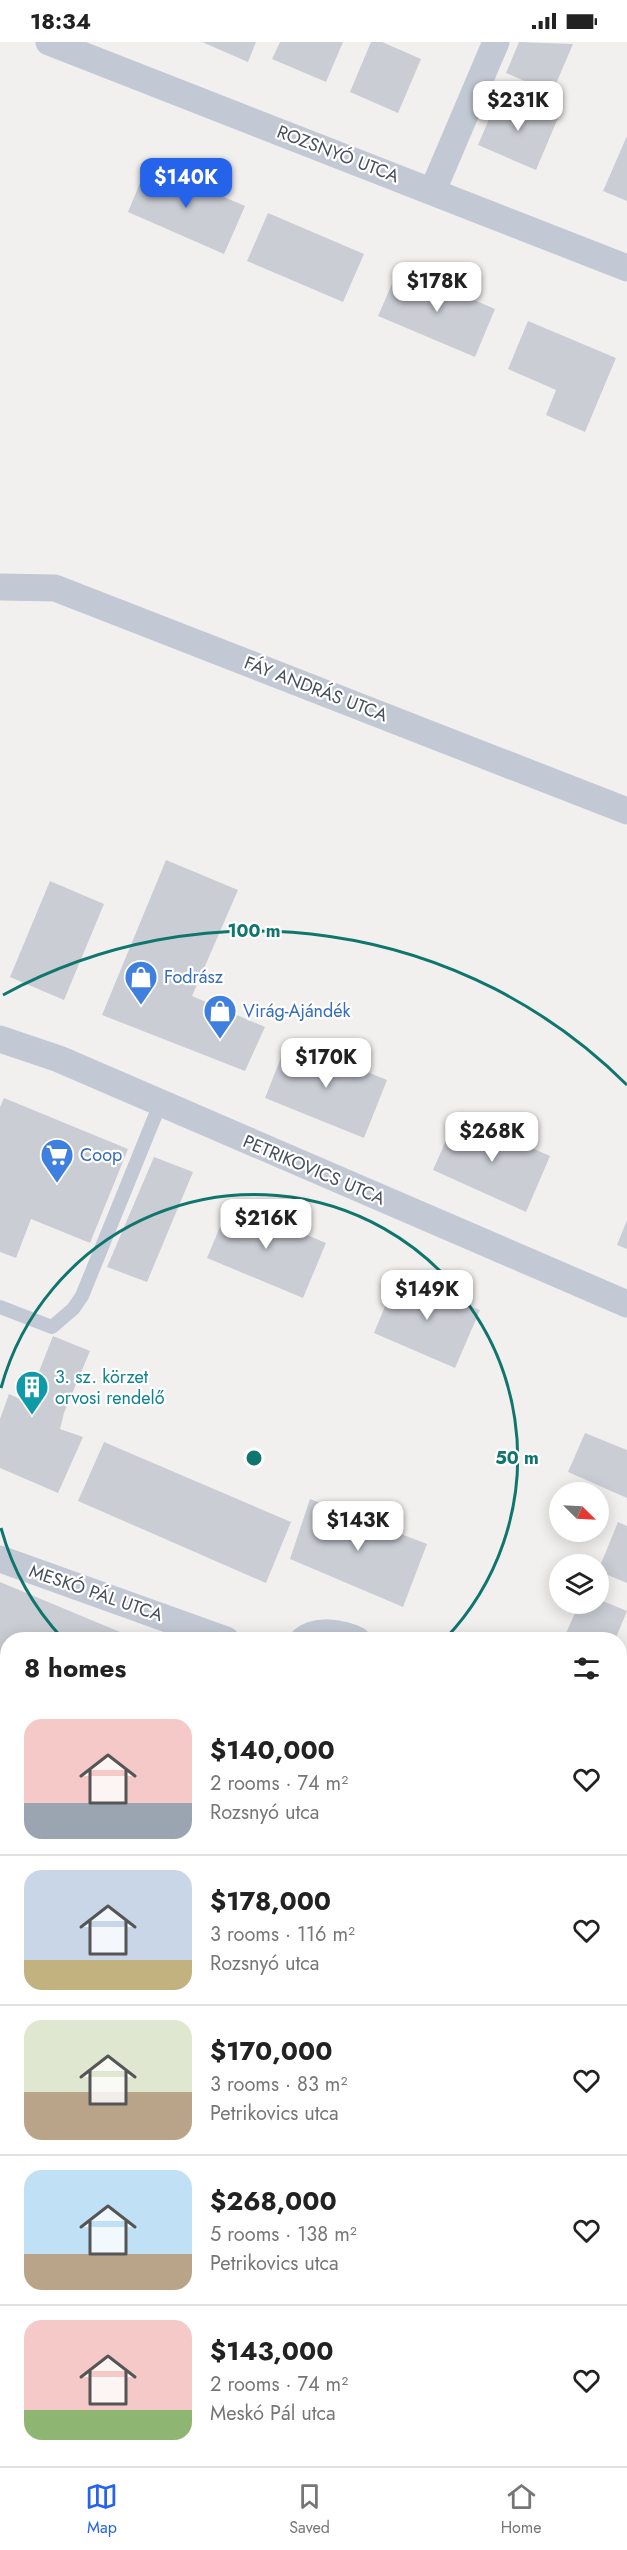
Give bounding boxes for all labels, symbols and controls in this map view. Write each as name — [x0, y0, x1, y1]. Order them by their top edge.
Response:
text: 18:34 — [30, 5, 91, 37]
pin: $231K — [476, 81, 560, 132]
text: $231K — [487, 86, 549, 115]
street label: ROZSNYÓ UTCA — [273, 119, 403, 189]
pin: $140K — [144, 158, 228, 209]
text: $140K — [154, 163, 218, 192]
pin: $178K — [395, 262, 479, 313]
text: $178K — [406, 267, 468, 296]
street label: FÁY ANDRÁS UTCA — [240, 650, 392, 728]
text: 100 m — [227, 918, 281, 944]
shop icon: Fodrász — [123, 959, 159, 1006]
place label: Fodrász — [164, 964, 224, 990]
shop icon: Virág-Ajándék — [202, 993, 238, 1040]
place label: Virág-Ajándék — [243, 998, 351, 1024]
pin: $170K — [284, 1038, 368, 1089]
text: $170K — [295, 1043, 357, 1072]
pin: $268K — [450, 1112, 534, 1163]
text: $268K — [459, 1117, 525, 1146]
street label: PETRIKOVICS UTCA — [239, 1128, 389, 1212]
supermarket icon: Coop — [39, 1137, 75, 1184]
place label: Coop — [80, 1142, 122, 1168]
pin: $216K — [224, 1199, 308, 1250]
text: $216K — [234, 1204, 298, 1233]
pin: $149K — [385, 1270, 469, 1321]
text: $149K — [395, 1275, 459, 1304]
place label: 3. sz. körzet orvosi rendelő — [55, 1364, 165, 1411]
building icon: 3. sz. körzet orvosi rendelő — [14, 1369, 50, 1416]
text: 50 m — [495, 1445, 539, 1471]
centre of rings — [244, 1448, 264, 1468]
north arrow — [549, 1482, 609, 1542]
map controls — [549, 1482, 609, 1614]
pin: $143K — [316, 1501, 400, 1552]
text: $143K — [327, 1506, 389, 1535]
button: layers — [549, 1554, 609, 1614]
street label: MESKÓ PÁL UTCA — [26, 1558, 166, 1628]
text: 8 homes — [24, 1649, 126, 1687]
icon: filters — [570, 1652, 603, 1685]
text: $140,000 — [210, 1731, 335, 1769]
icon: home — [72, 1743, 144, 1815]
icon: heart — [570, 1763, 603, 1796]
text: 2 rooms · 74 m² — [210, 1769, 348, 1798]
text: Rozsnyó utca — [210, 1798, 319, 1827]
text: $178,000 — [210, 1882, 331, 1920]
icon: home — [72, 1894, 144, 1966]
icon: heart — [570, 1914, 603, 1947]
text: 3 rooms · 116 m² — [210, 1920, 355, 1949]
text: Rozsnyó utca — [210, 1949, 319, 1978]
text: $170,000 — [210, 2032, 332, 2070]
icon: home — [72, 2044, 144, 2116]
icon: heart — [570, 2064, 603, 2097]
text: 3 rooms · 83 m² — [210, 2070, 347, 2099]
text: Petrikovics utca — [210, 2099, 339, 2128]
text: $268,000 — [210, 2182, 337, 2220]
icon: home — [72, 2194, 144, 2266]
icon: heart — [570, 2214, 603, 2247]
text: 5 rooms · 138 m² — [210, 2220, 357, 2249]
text: Petrikovics utca — [210, 2249, 339, 2278]
text: $143,000 — [210, 2332, 333, 2370]
icon: home — [72, 2344, 144, 2416]
icon: heart — [570, 2364, 603, 2397]
text: 2 rooms · 74 m² — [210, 2370, 348, 2399]
text: Meskó Pál utca — [210, 2399, 336, 2428]
tab: Map — [85, 2480, 118, 2539]
tab: Saved — [289, 2480, 330, 2539]
tab: Home — [501, 2480, 542, 2539]

